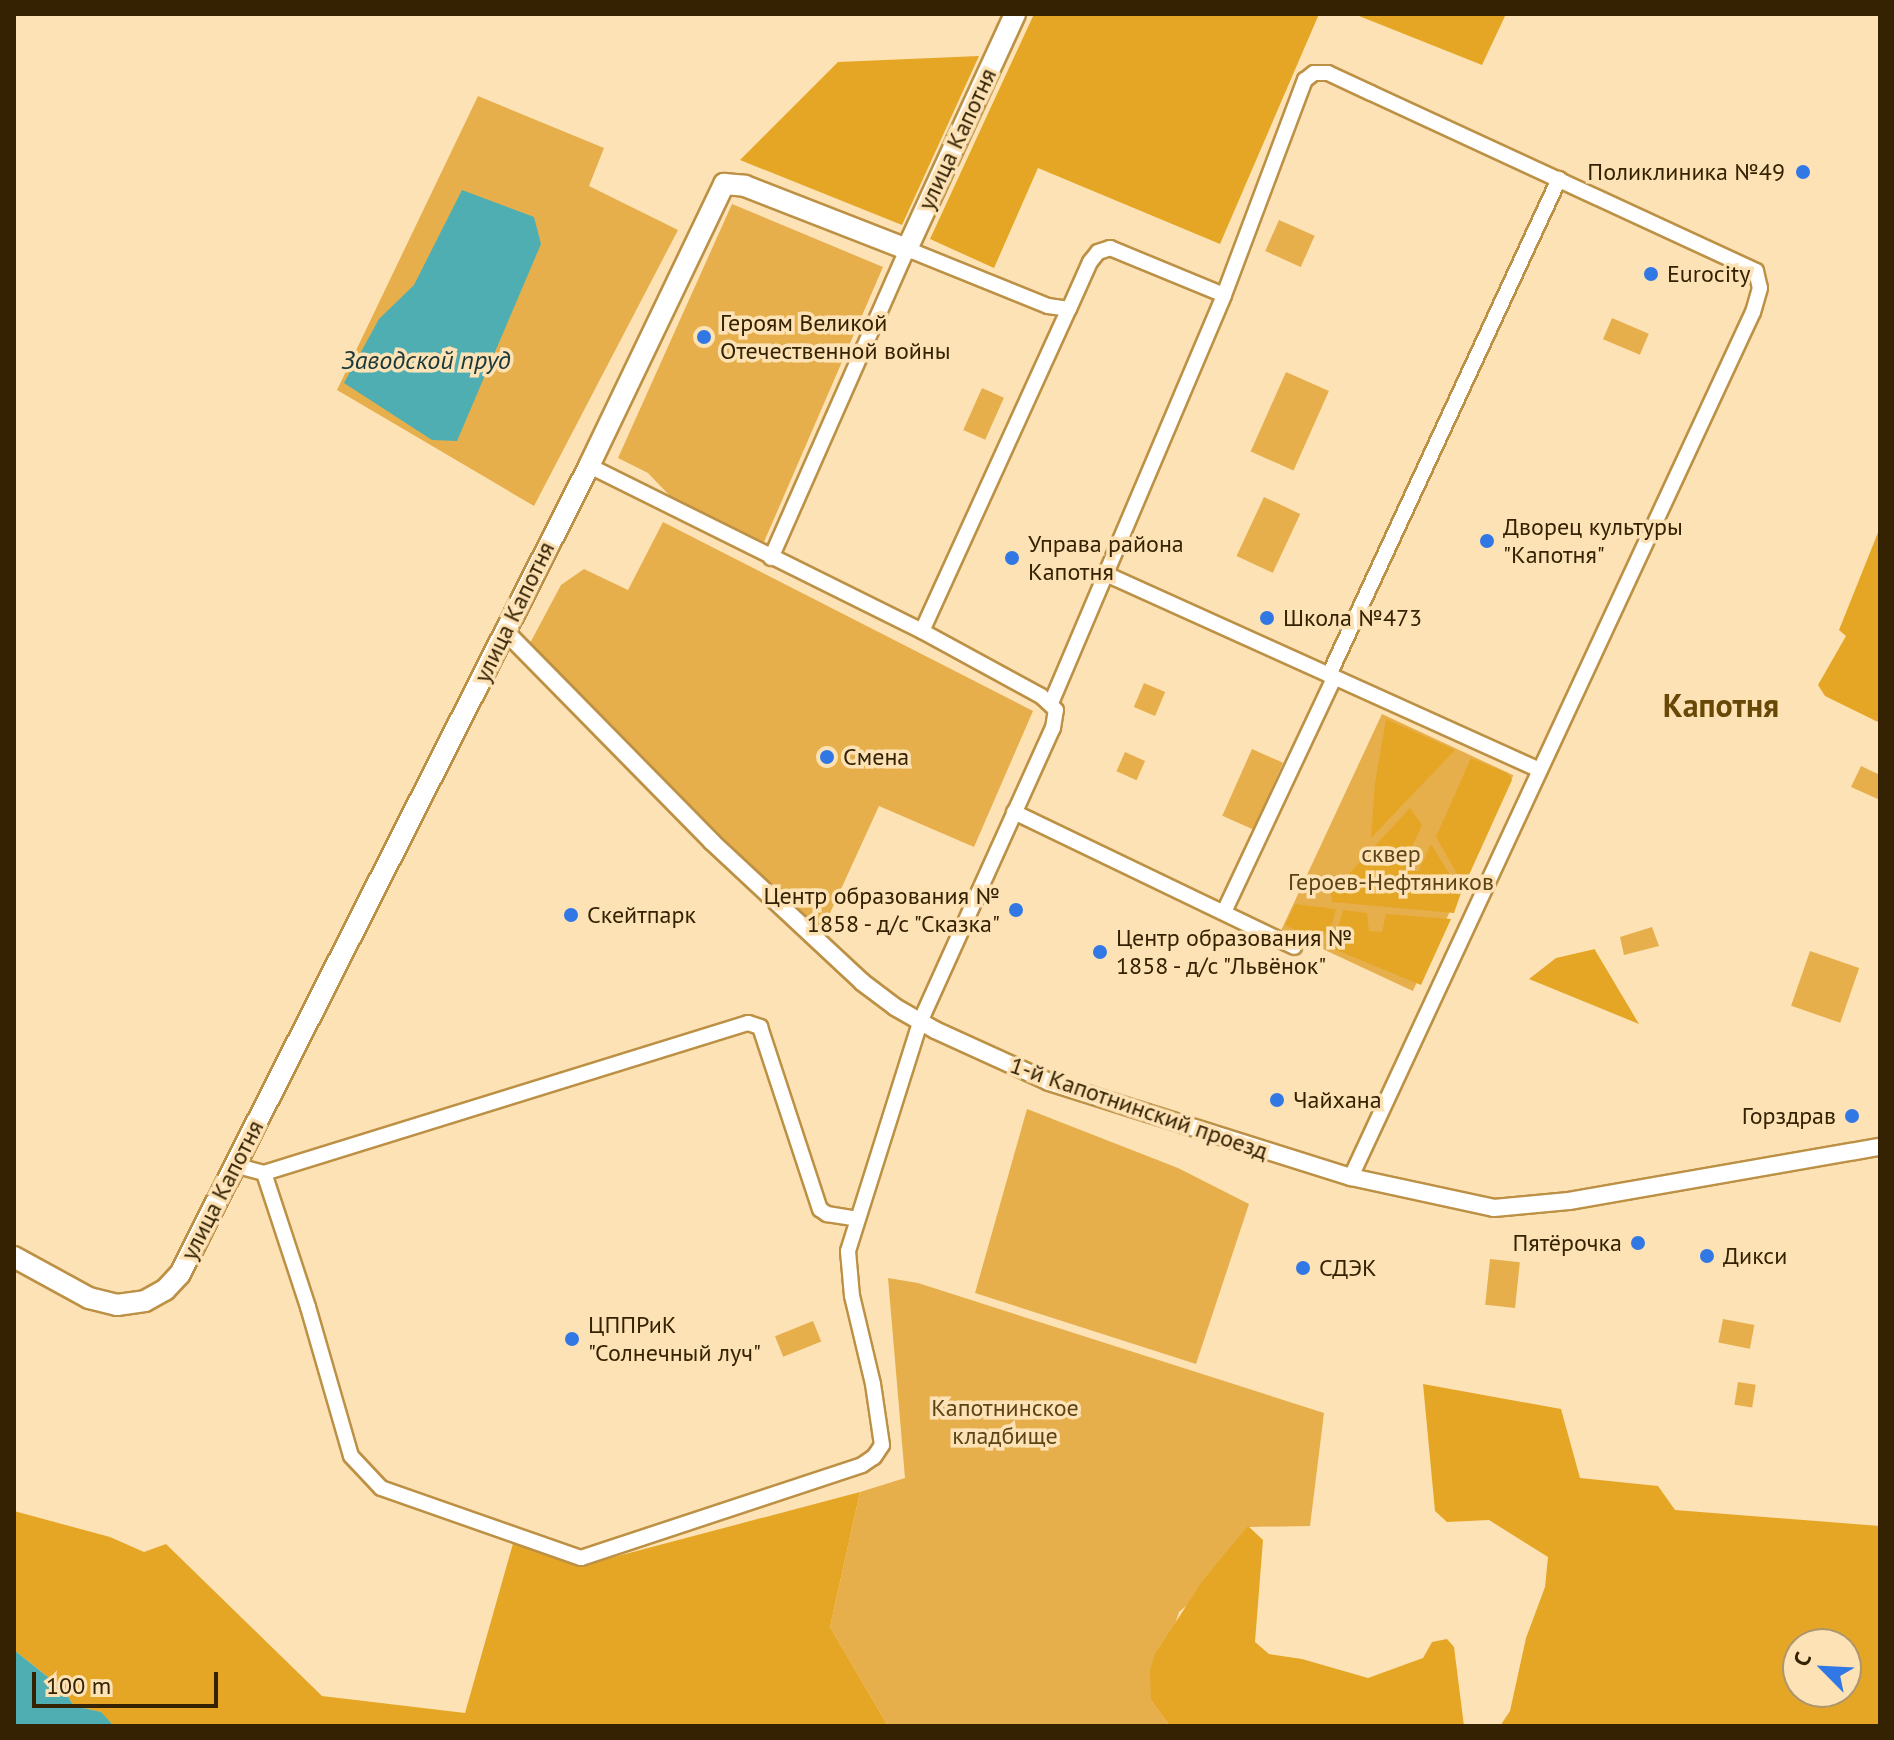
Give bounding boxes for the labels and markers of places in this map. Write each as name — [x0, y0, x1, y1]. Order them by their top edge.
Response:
place label: Поликлиника №49 — [1587, 158, 1785, 186]
marker: Поликлиника №49 — [1792, 161, 1814, 183]
place label: Eurocity — [1667, 260, 1750, 288]
marker: Eurocity — [1642, 265, 1660, 283]
place label: Героям Великой Отечественной войны — [720, 309, 951, 365]
marker: Героям Великой Отечественной войны — [695, 328, 713, 346]
place label: Дворец культуры "Капотня" — [1503, 513, 1683, 569]
place label: Управа района Капотня — [1028, 530, 1184, 586]
marker: Дворец культуры "Капотня" — [1478, 532, 1496, 550]
marker: Управа района Капотня — [1003, 549, 1021, 567]
place label: Школа №473 — [1283, 604, 1422, 632]
marker: Школа №473 — [1258, 609, 1276, 627]
place label: Смена — [843, 743, 909, 771]
marker: Смена — [818, 748, 836, 766]
place label: Центр образования № 1858 - д/с "Сказка" — [764, 882, 1000, 938]
place label: Скейтпарк — [587, 901, 696, 929]
marker: Центр образования № 1858 - д/с "Сказка" — [1007, 901, 1025, 919]
marker: Скейтпарк — [562, 906, 580, 924]
place label: Центр образования № 1858 - д/с "Львёнок" — [1116, 924, 1352, 980]
marker: Центр образования № 1858 - д/с "Львёнок" — [1091, 943, 1109, 961]
place label: Чайхана — [1293, 1086, 1382, 1114]
marker: Чайхана — [1268, 1091, 1286, 1109]
place label: Горздрав — [1742, 1102, 1836, 1130]
marker: Горздрав — [1843, 1107, 1861, 1125]
place label: Пятёрочка — [1512, 1229, 1622, 1257]
marker: Пятёрочка — [1629, 1234, 1647, 1252]
place label: Дикси — [1723, 1242, 1787, 1270]
marker: Дикси — [1698, 1247, 1716, 1265]
place label: СДЭК — [1319, 1254, 1377, 1282]
marker: СДЭК — [1294, 1259, 1312, 1277]
place label: ЦППРиК "Солнечный луч" — [588, 1311, 761, 1367]
marker: ЦППРиК "Солнечный луч" — [563, 1330, 581, 1348]

